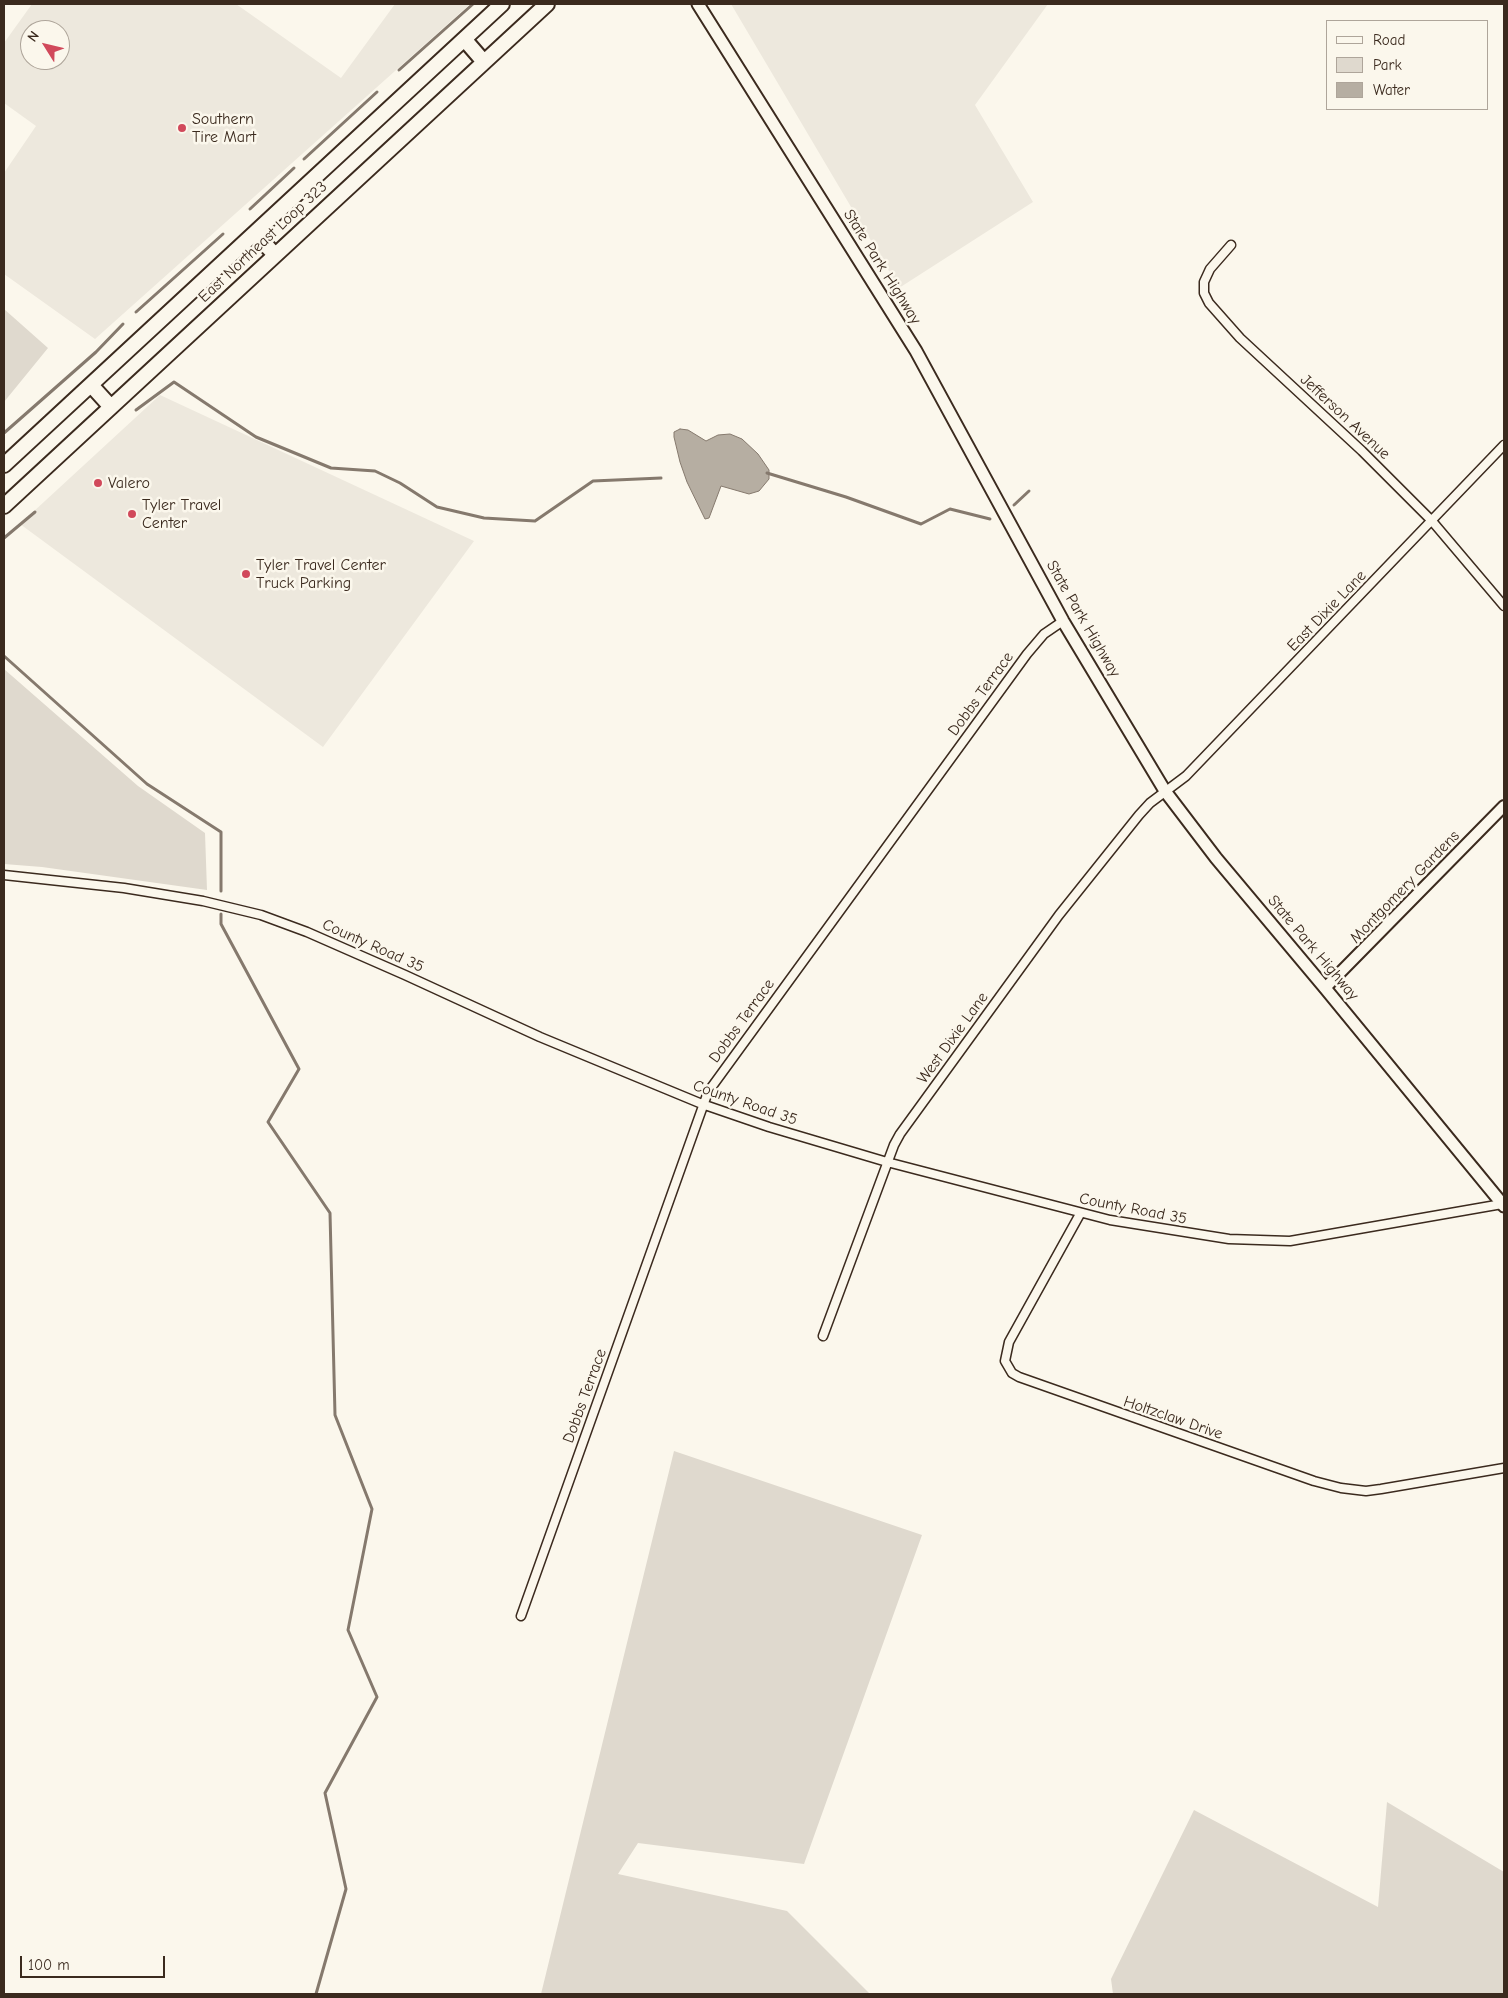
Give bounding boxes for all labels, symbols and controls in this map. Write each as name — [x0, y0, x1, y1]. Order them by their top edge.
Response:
north arrow — [20, 20, 70, 70]
legend — [1326, 20, 1488, 110]
text: N — [24, 28, 43, 45]
text: Road — [1373, 31, 1405, 49]
text: Park — [1373, 56, 1402, 74]
text: Water — [1373, 81, 1410, 99]
place label: Southern Tire Mart — [192, 109, 256, 147]
marker: Southern Tire Mart — [176, 122, 188, 134]
street label: East Northeast Loop 323 — [195, 177, 331, 307]
street label: State Park Highway — [839, 206, 925, 328]
street label: Jefferson Avenue — [1296, 370, 1394, 464]
place label: Valero — [108, 473, 150, 493]
marker: Valero — [92, 477, 104, 489]
place label: Tyler Travel Center — [142, 495, 221, 533]
marker: Tyler Travel Center — [126, 508, 138, 520]
place label: Tyler Travel Center Truck Parking — [256, 555, 386, 593]
street label: State Park Highway — [1042, 557, 1124, 681]
street label: East Dixie Lane — [1283, 566, 1371, 656]
marker: Tyler Travel Center Truck Parking — [240, 568, 252, 580]
street label: Dobbs Terrace — [944, 648, 1018, 740]
street label: Montgomery Gardens — [1346, 827, 1464, 947]
street label: State Park Highway — [1263, 891, 1363, 1005]
street label: County Road 35 — [319, 915, 427, 977]
street label: Dobbs Terrace — [705, 975, 779, 1067]
street label: West Dixie Lane — [913, 988, 993, 1088]
street label: County Road 35 — [690, 1076, 800, 1130]
street label: County Road 35 — [1078, 1189, 1188, 1229]
street label: Dobbs Terrace — [559, 1346, 611, 1446]
street label: Holtzclaw Drive — [1121, 1392, 1225, 1444]
scale bar — [22, 1946, 168, 1978]
text: 100 m — [28, 1956, 70, 1974]

